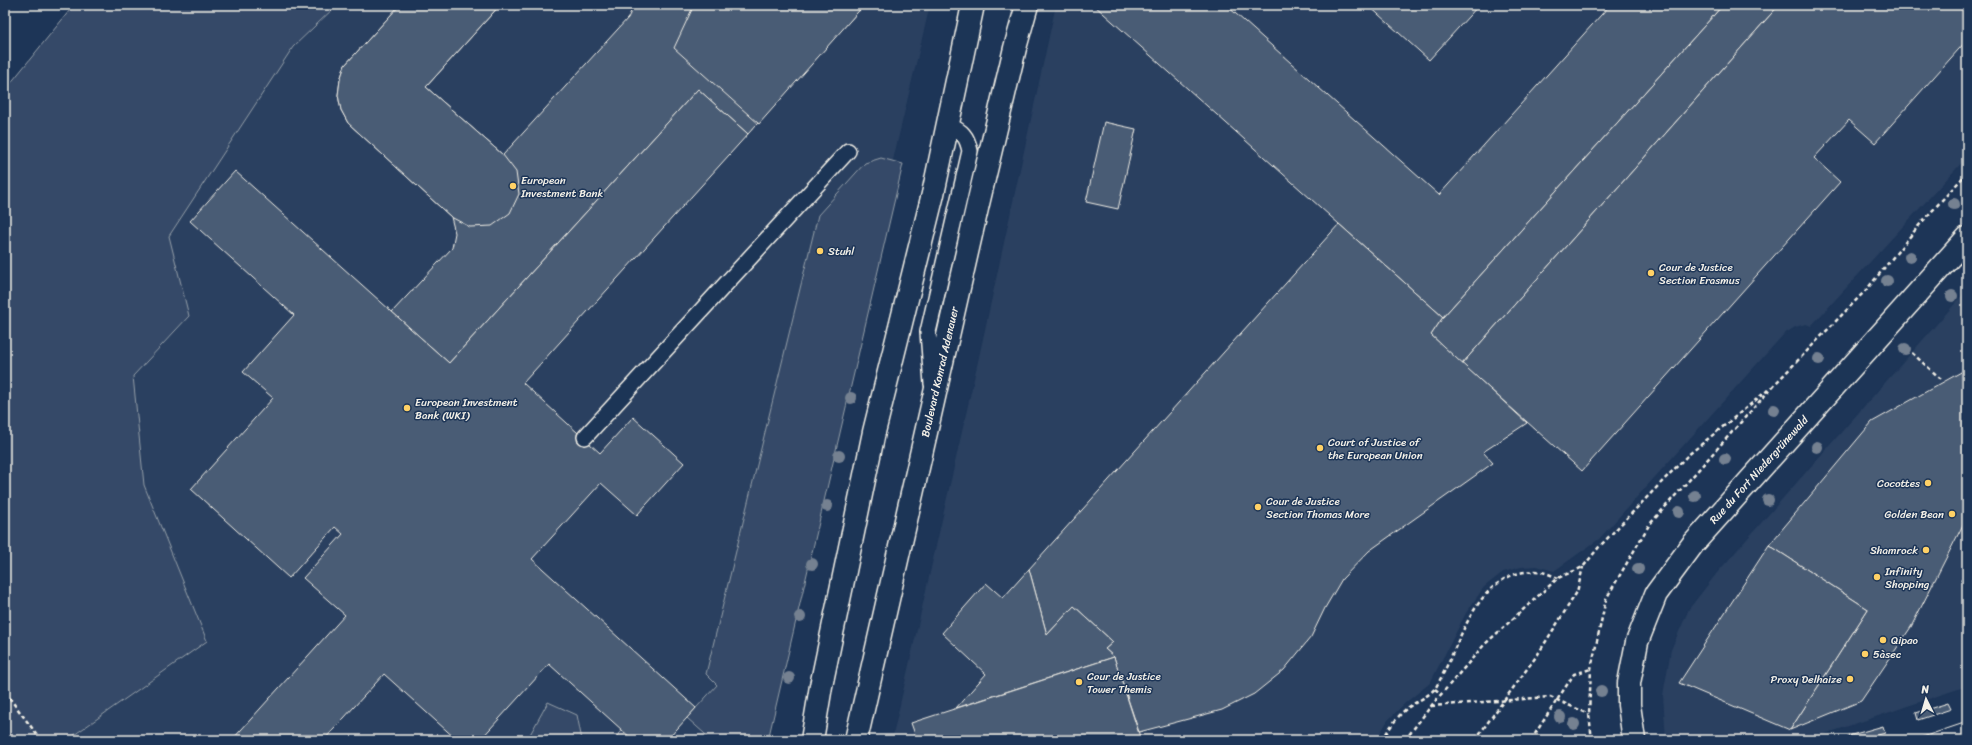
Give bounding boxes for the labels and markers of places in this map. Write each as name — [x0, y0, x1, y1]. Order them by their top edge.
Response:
place label: European Investment Bank — [520, 171, 604, 203]
marker: European Investment Bank — [508, 181, 518, 191]
place label: Stuhl — [828, 242, 855, 261]
marker: Stuhl — [815, 246, 825, 256]
place label: Cour de Justice Section Erasmus — [1659, 258, 1741, 290]
marker: Cour de Justice Section Erasmus — [1646, 268, 1656, 278]
place label: European Investment Bank (WKI) — [415, 393, 518, 425]
marker: European Investment Bank (WKI) — [402, 403, 412, 413]
place label: Court of Justice of the European Union — [1328, 433, 1423, 465]
marker: Court of Justice of the European Union — [1315, 443, 1325, 453]
place label: Cocottes — [1877, 474, 1921, 493]
marker: Cocottes — [1923, 478, 1933, 488]
place label: Cour de Justice Section Thomas More — [1266, 492, 1370, 524]
marker: Cour de Justice Section Thomas More — [1253, 502, 1263, 512]
place label: Golden Bean — [1884, 505, 1944, 524]
marker: Golden Bean — [1947, 509, 1957, 519]
place label: Shamrock — [1870, 541, 1918, 560]
marker: Shamrock — [1921, 545, 1931, 555]
place label: Infinity Shopping — [1884, 562, 1930, 594]
marker: Infinity Shopping — [1872, 572, 1882, 582]
place label: Qipao — [1891, 631, 1918, 650]
marker: Qipao — [1878, 635, 1888, 645]
place label: 5àsec — [1873, 645, 1902, 664]
marker: 5àsec — [1860, 649, 1870, 659]
place label: Cour de Justice Tower Themis — [1087, 667, 1162, 699]
place label: Proxy Delhaize — [1771, 670, 1842, 689]
marker: Proxy Delhaize — [1845, 674, 1855, 684]
marker: Cour de Justice Tower Themis — [1074, 677, 1084, 687]

